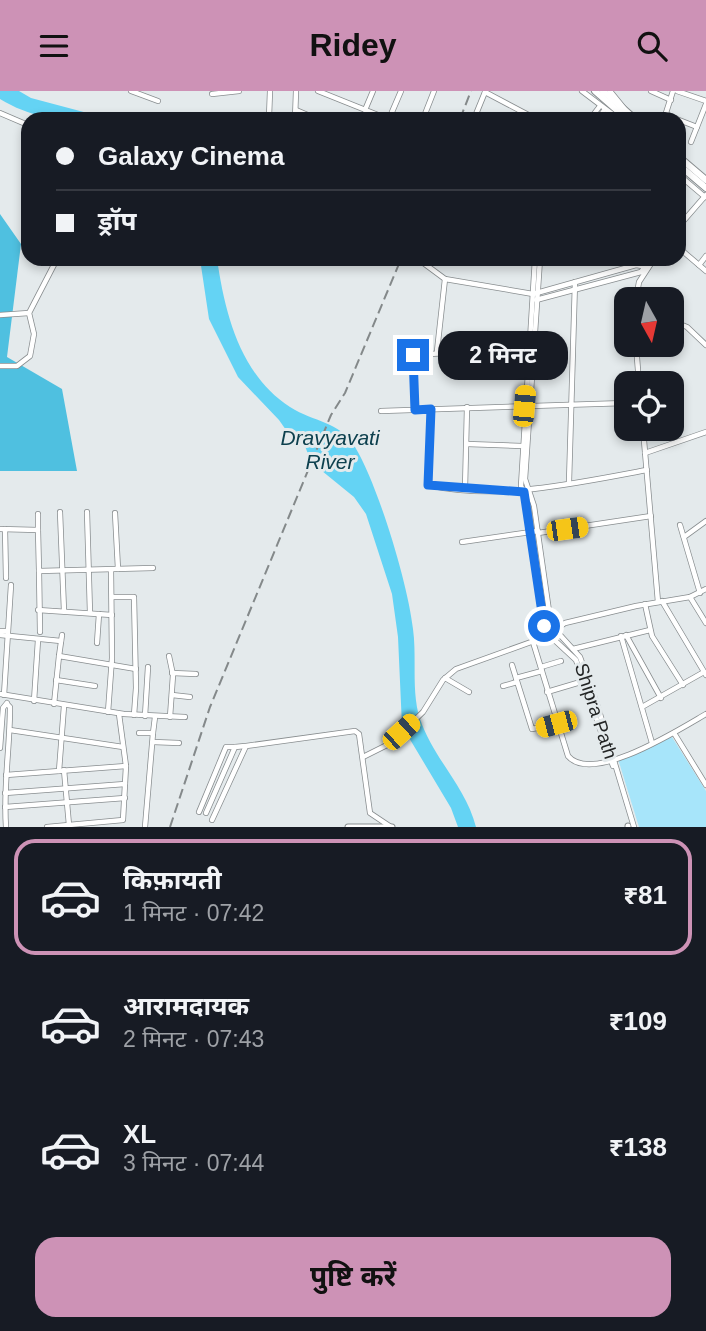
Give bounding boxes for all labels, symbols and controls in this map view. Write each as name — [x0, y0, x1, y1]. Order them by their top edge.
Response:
icon: menu — [35, 27, 73, 65]
text: Ridey — [309, 27, 397, 63]
icon: search — [633, 27, 671, 65]
text: Galaxy Cinema — [98, 141, 284, 171]
text: ड्रॉप — [98, 206, 136, 236]
north arrow — [614, 287, 684, 357]
map controls — [614, 287, 684, 441]
callout: 2 मिनट — [438, 331, 567, 379]
route end — [397, 339, 429, 371]
text: 2 मिनट — [469, 342, 537, 368]
button: locate — [614, 371, 684, 441]
car — [512, 384, 537, 428]
water label: Dravyavati River — [280, 426, 381, 473]
car — [545, 516, 590, 542]
route start — [528, 610, 560, 642]
street label: Shipra Path — [571, 661, 621, 761]
car — [533, 708, 580, 740]
car — [379, 710, 424, 754]
text: किफ़ायती — [123, 865, 222, 895]
icon: car — [39, 866, 102, 929]
text: ₹81 — [623, 880, 667, 910]
text: 1 मिनट · 07:42 — [123, 900, 264, 926]
text: आरामदायक — [123, 991, 249, 1021]
icon: car — [39, 992, 102, 1055]
text: ₹109 — [609, 1006, 667, 1036]
text: 2 मिनट · 07:43 — [123, 1026, 264, 1052]
icon: car — [39, 1118, 102, 1181]
text: XL — [123, 1119, 156, 1149]
text: ₹138 — [609, 1132, 667, 1162]
text: 3 मिनट · 07:44 — [123, 1150, 264, 1176]
button: पुष्टि करें — [35, 1237, 671, 1317]

